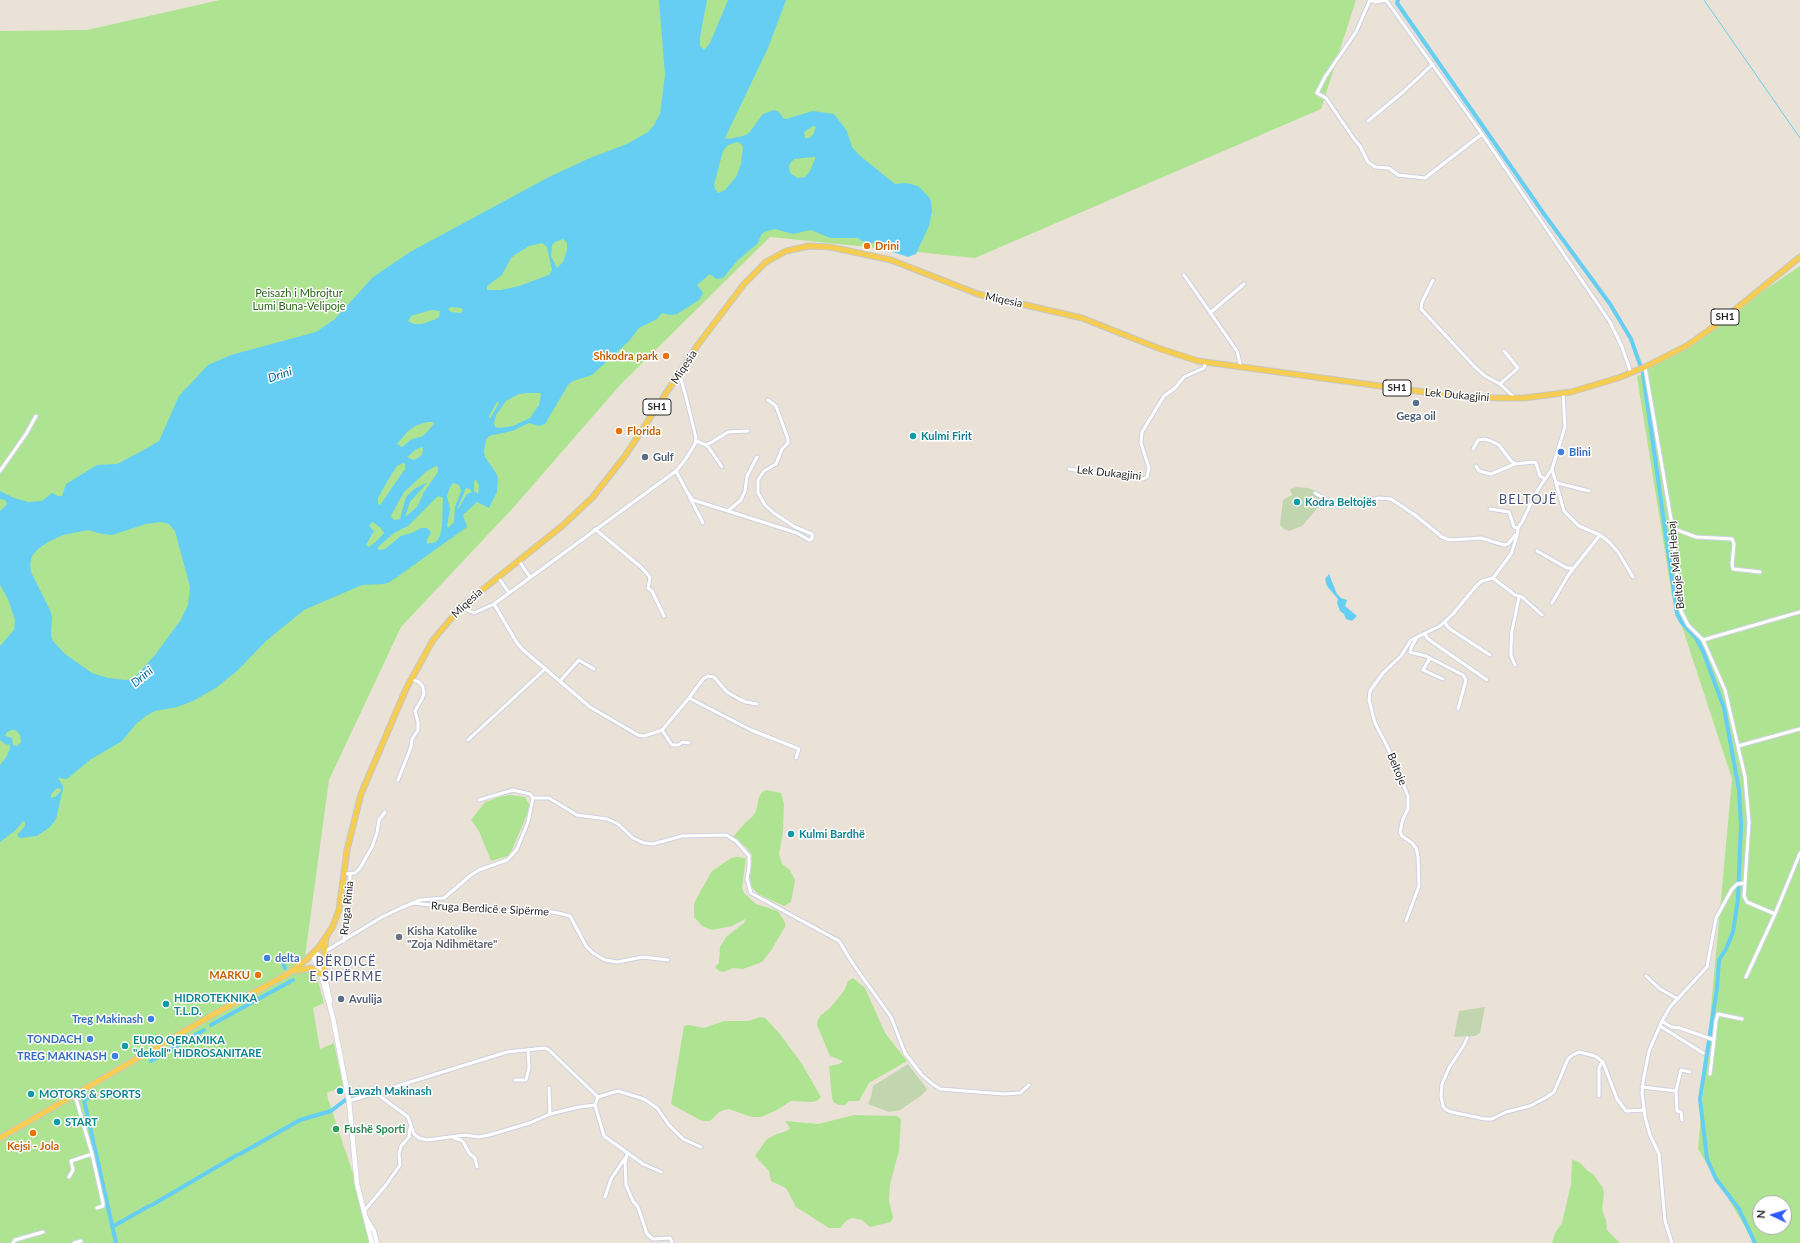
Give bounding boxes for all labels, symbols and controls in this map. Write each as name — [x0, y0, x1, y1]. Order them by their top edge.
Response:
place label: Drini — [875, 239, 899, 253]
marker: Drini — [862, 241, 872, 251]
park label: Peisazh i Mbrojtur Lumi Buna-Velipoje — [253, 286, 345, 312]
street label: Miqesia — [984, 290, 1024, 310]
road number: SH1 — [1711, 309, 1739, 325]
street label: Miqesia — [668, 348, 700, 386]
place label: Shkodra park — [594, 349, 658, 363]
marker: Shkodra park — [661, 351, 671, 361]
water label: Drini — [266, 364, 294, 386]
road number: SH1 — [1383, 380, 1411, 396]
street label: Lek Dukagjini — [1424, 386, 1490, 404]
marker: Gega oil — [1411, 398, 1421, 408]
road number: SH1 — [643, 399, 671, 415]
place label: Gega oil — [1396, 409, 1436, 423]
place label: Florida — [627, 424, 661, 438]
marker: Florida — [614, 426, 624, 436]
place label: Kulmi Firit — [921, 429, 972, 443]
marker: Kulmi Firit — [908, 431, 918, 441]
place label: Blini — [1569, 445, 1591, 459]
marker: Blini — [1556, 447, 1566, 457]
place label: Gulf — [653, 450, 674, 464]
marker: Gulf — [640, 452, 650, 462]
street label: Lek Dukagjini — [1076, 463, 1142, 483]
district label: BELTOJË — [1499, 492, 1557, 508]
place label: Kodra Beltojës — [1305, 495, 1377, 509]
marker: Kodra Beltojës — [1292, 497, 1302, 507]
street label: Beltoje Mali Hebaj — [1665, 520, 1687, 610]
street label: Miqesia — [449, 585, 485, 621]
water label: Drini — [128, 664, 156, 690]
street label: Beltoje — [1384, 751, 1410, 787]
place label: Kulmi Bardhë — [799, 827, 865, 841]
marker: Kulmi Bardhë — [786, 829, 796, 839]
street label: Rruga Rinia — [338, 880, 356, 936]
street label: Rruga Berdicë e Sipërme — [431, 899, 549, 919]
place label: Kisha Katolike "Zoja Ndihmëtare" — [407, 924, 497, 950]
marker: Kisha Katolike "Zoja Ndihmëtare" — [394, 932, 404, 942]
place label: delta — [275, 951, 300, 965]
marker: delta — [262, 953, 272, 963]
district label: BËRDICË E SIPËRME — [309, 954, 383, 985]
place label: MARKU — [209, 968, 250, 982]
marker: MARKU — [253, 970, 263, 980]
place label: HIDROTEKNIKA T.L.D. — [174, 991, 257, 1017]
place label: Avulija — [349, 992, 382, 1006]
marker: Avulija — [336, 994, 346, 1004]
marker: HIDROTEKNIKA T.L.D. — [161, 999, 171, 1009]
place label: Treg Makinash — [72, 1012, 143, 1026]
marker: Treg Makinash — [146, 1014, 156, 1024]
place label: TONDACH — [27, 1032, 82, 1046]
place label: EURO QERAMIKA "dekoll" HIDROSANITARE — [133, 1033, 262, 1059]
marker: TONDACH — [85, 1034, 95, 1044]
marker: EURO QERAMIKA "dekoll" HIDROSANITARE — [120, 1041, 130, 1051]
place label: TREG MAKINASH — [17, 1049, 107, 1063]
marker: TREG MAKINASH — [110, 1051, 120, 1061]
place label: Lavazh Makinash — [348, 1084, 432, 1098]
marker: Lavazh Makinash — [335, 1086, 345, 1096]
place label: MOTORS & SPORTS — [39, 1087, 141, 1101]
marker: MOTORS & SPORTS — [26, 1089, 36, 1099]
place label: START — [65, 1115, 98, 1129]
marker: START — [52, 1117, 62, 1127]
place label: Fushë Sporti — [344, 1122, 405, 1136]
marker: Fushë Sporti — [331, 1124, 341, 1134]
marker: Kejsi - Jola — [28, 1128, 38, 1138]
place label: Kejsi - Jola — [7, 1139, 59, 1153]
north arrow — [1752, 1195, 1792, 1235]
text: N — [1754, 1210, 1767, 1219]

